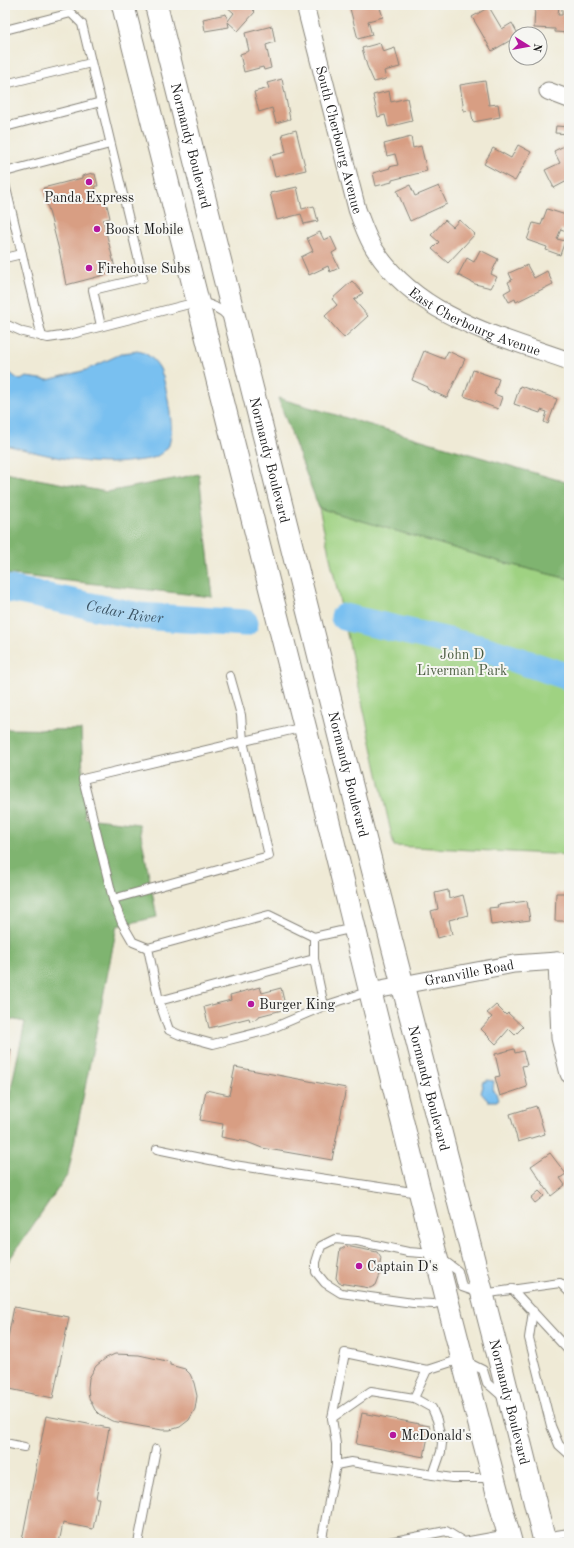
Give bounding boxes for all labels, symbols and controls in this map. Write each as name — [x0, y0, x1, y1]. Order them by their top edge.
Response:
north arrow — [508, 26, 548, 66]
text: N — [530, 42, 543, 53]
street label: South Cherbourg Avenue — [313, 64, 364, 216]
street label: Normandy Boulevard — [168, 82, 213, 210]
marker: Panda Express — [84, 177, 94, 187]
place label: Panda Express — [44, 191, 134, 205]
place label: Boost Mobile — [105, 223, 183, 237]
marker: Boost Mobile — [92, 224, 102, 234]
place label: Firehouse Subs — [97, 262, 190, 276]
marker: Firehouse Subs — [84, 263, 94, 273]
street label: East Cherbourg Avenue — [406, 285, 542, 359]
street label: Normandy Boulevard — [247, 396, 292, 524]
water label: Cedar River — [84, 599, 164, 627]
park label: John D Liverman Park — [417, 648, 507, 678]
street label: Normandy Boulevard — [325, 710, 370, 839]
street label: Granville Road — [424, 958, 515, 989]
place label: Burger King — [259, 998, 335, 1012]
marker: Burger King — [246, 999, 256, 1009]
street label: Normandy Boulevard — [405, 1024, 451, 1153]
place label: Captain D's — [367, 1260, 438, 1274]
marker: Captain D's — [354, 1261, 364, 1271]
street label: Normandy Boulevard — [486, 1338, 531, 1466]
place label: McDonald's — [401, 1429, 472, 1443]
marker: McDonald's — [388, 1430, 398, 1440]

